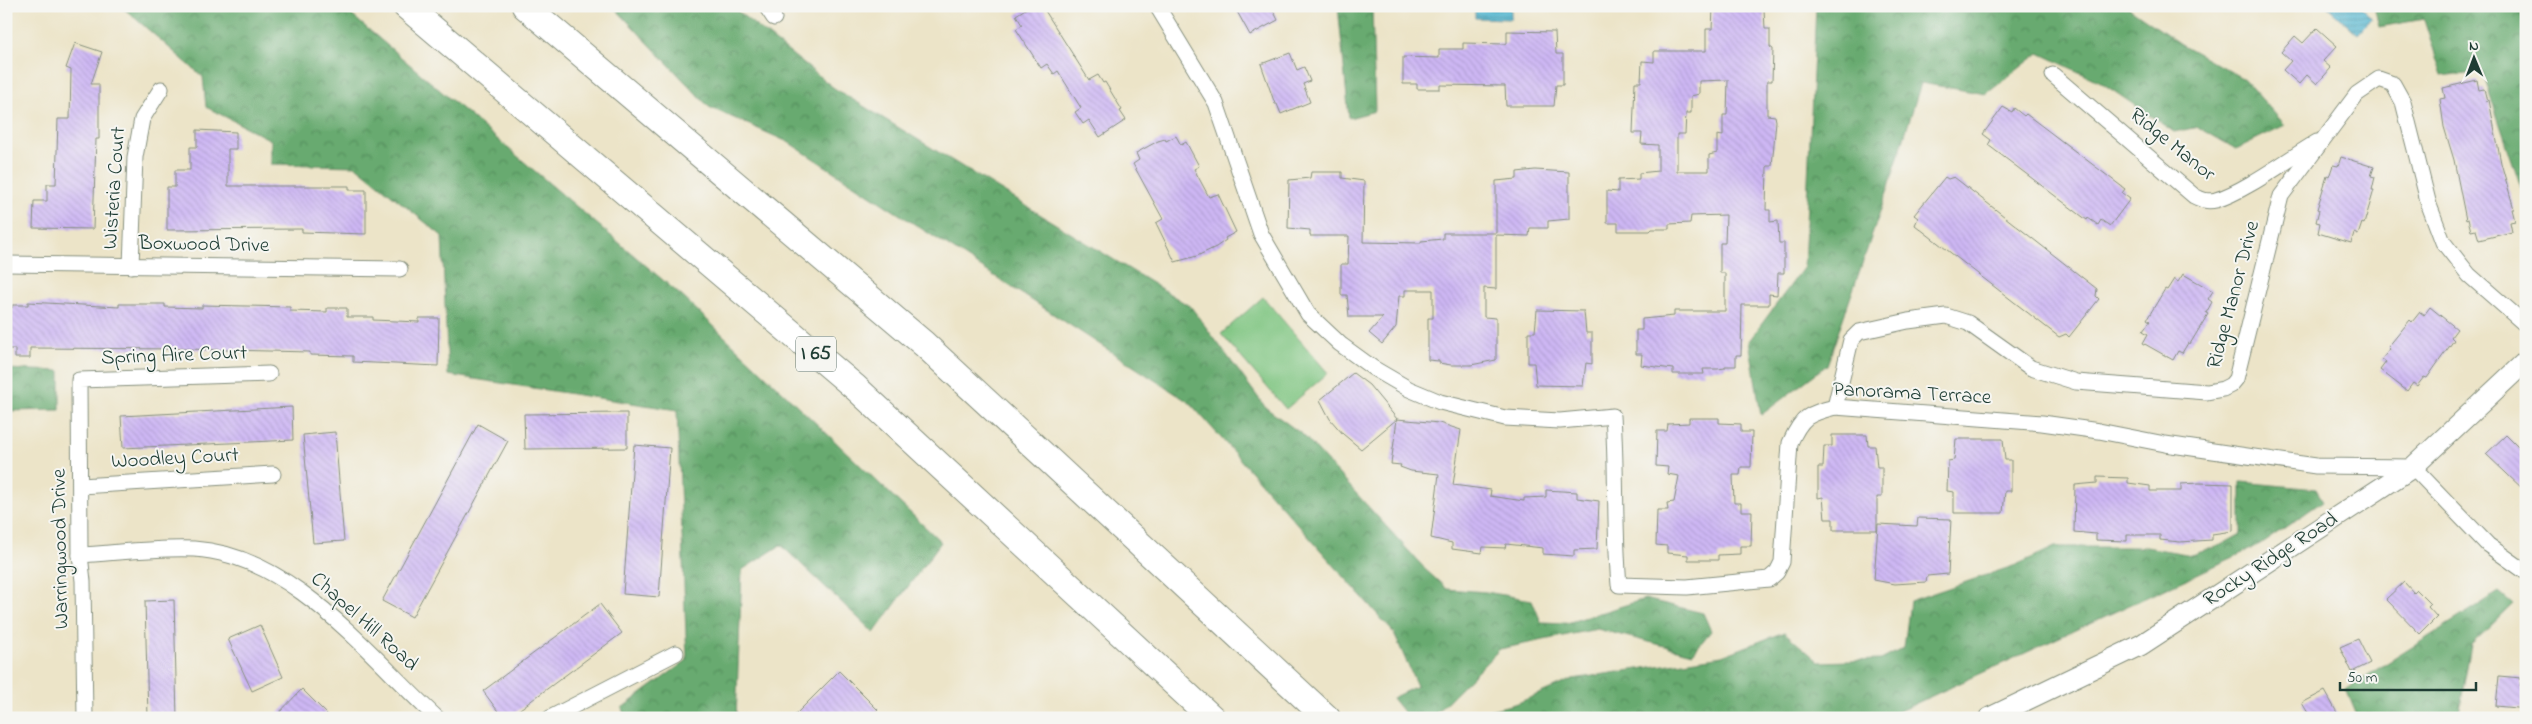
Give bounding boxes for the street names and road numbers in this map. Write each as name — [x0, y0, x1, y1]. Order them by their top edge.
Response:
street label: Ridge Manor — [2121, 101, 2222, 191]
street label: Wisteria Court — [96, 126, 134, 250]
street label: Ridge Manor Drive — [2200, 217, 2270, 373]
street label: Boxwood Drive — [137, 229, 270, 261]
road number: I 65 — [796, 336, 836, 372]
street label: Spring Aire Court — [100, 338, 248, 376]
street label: Panorama Terrace — [1832, 375, 1993, 413]
street label: Woodley Court — [110, 441, 240, 479]
street label: Warringwood Drive — [45, 468, 79, 630]
street label: Rocky Ridge Road — [2198, 505, 2345, 616]
street label: Chapel Hill Road — [303, 565, 425, 679]

